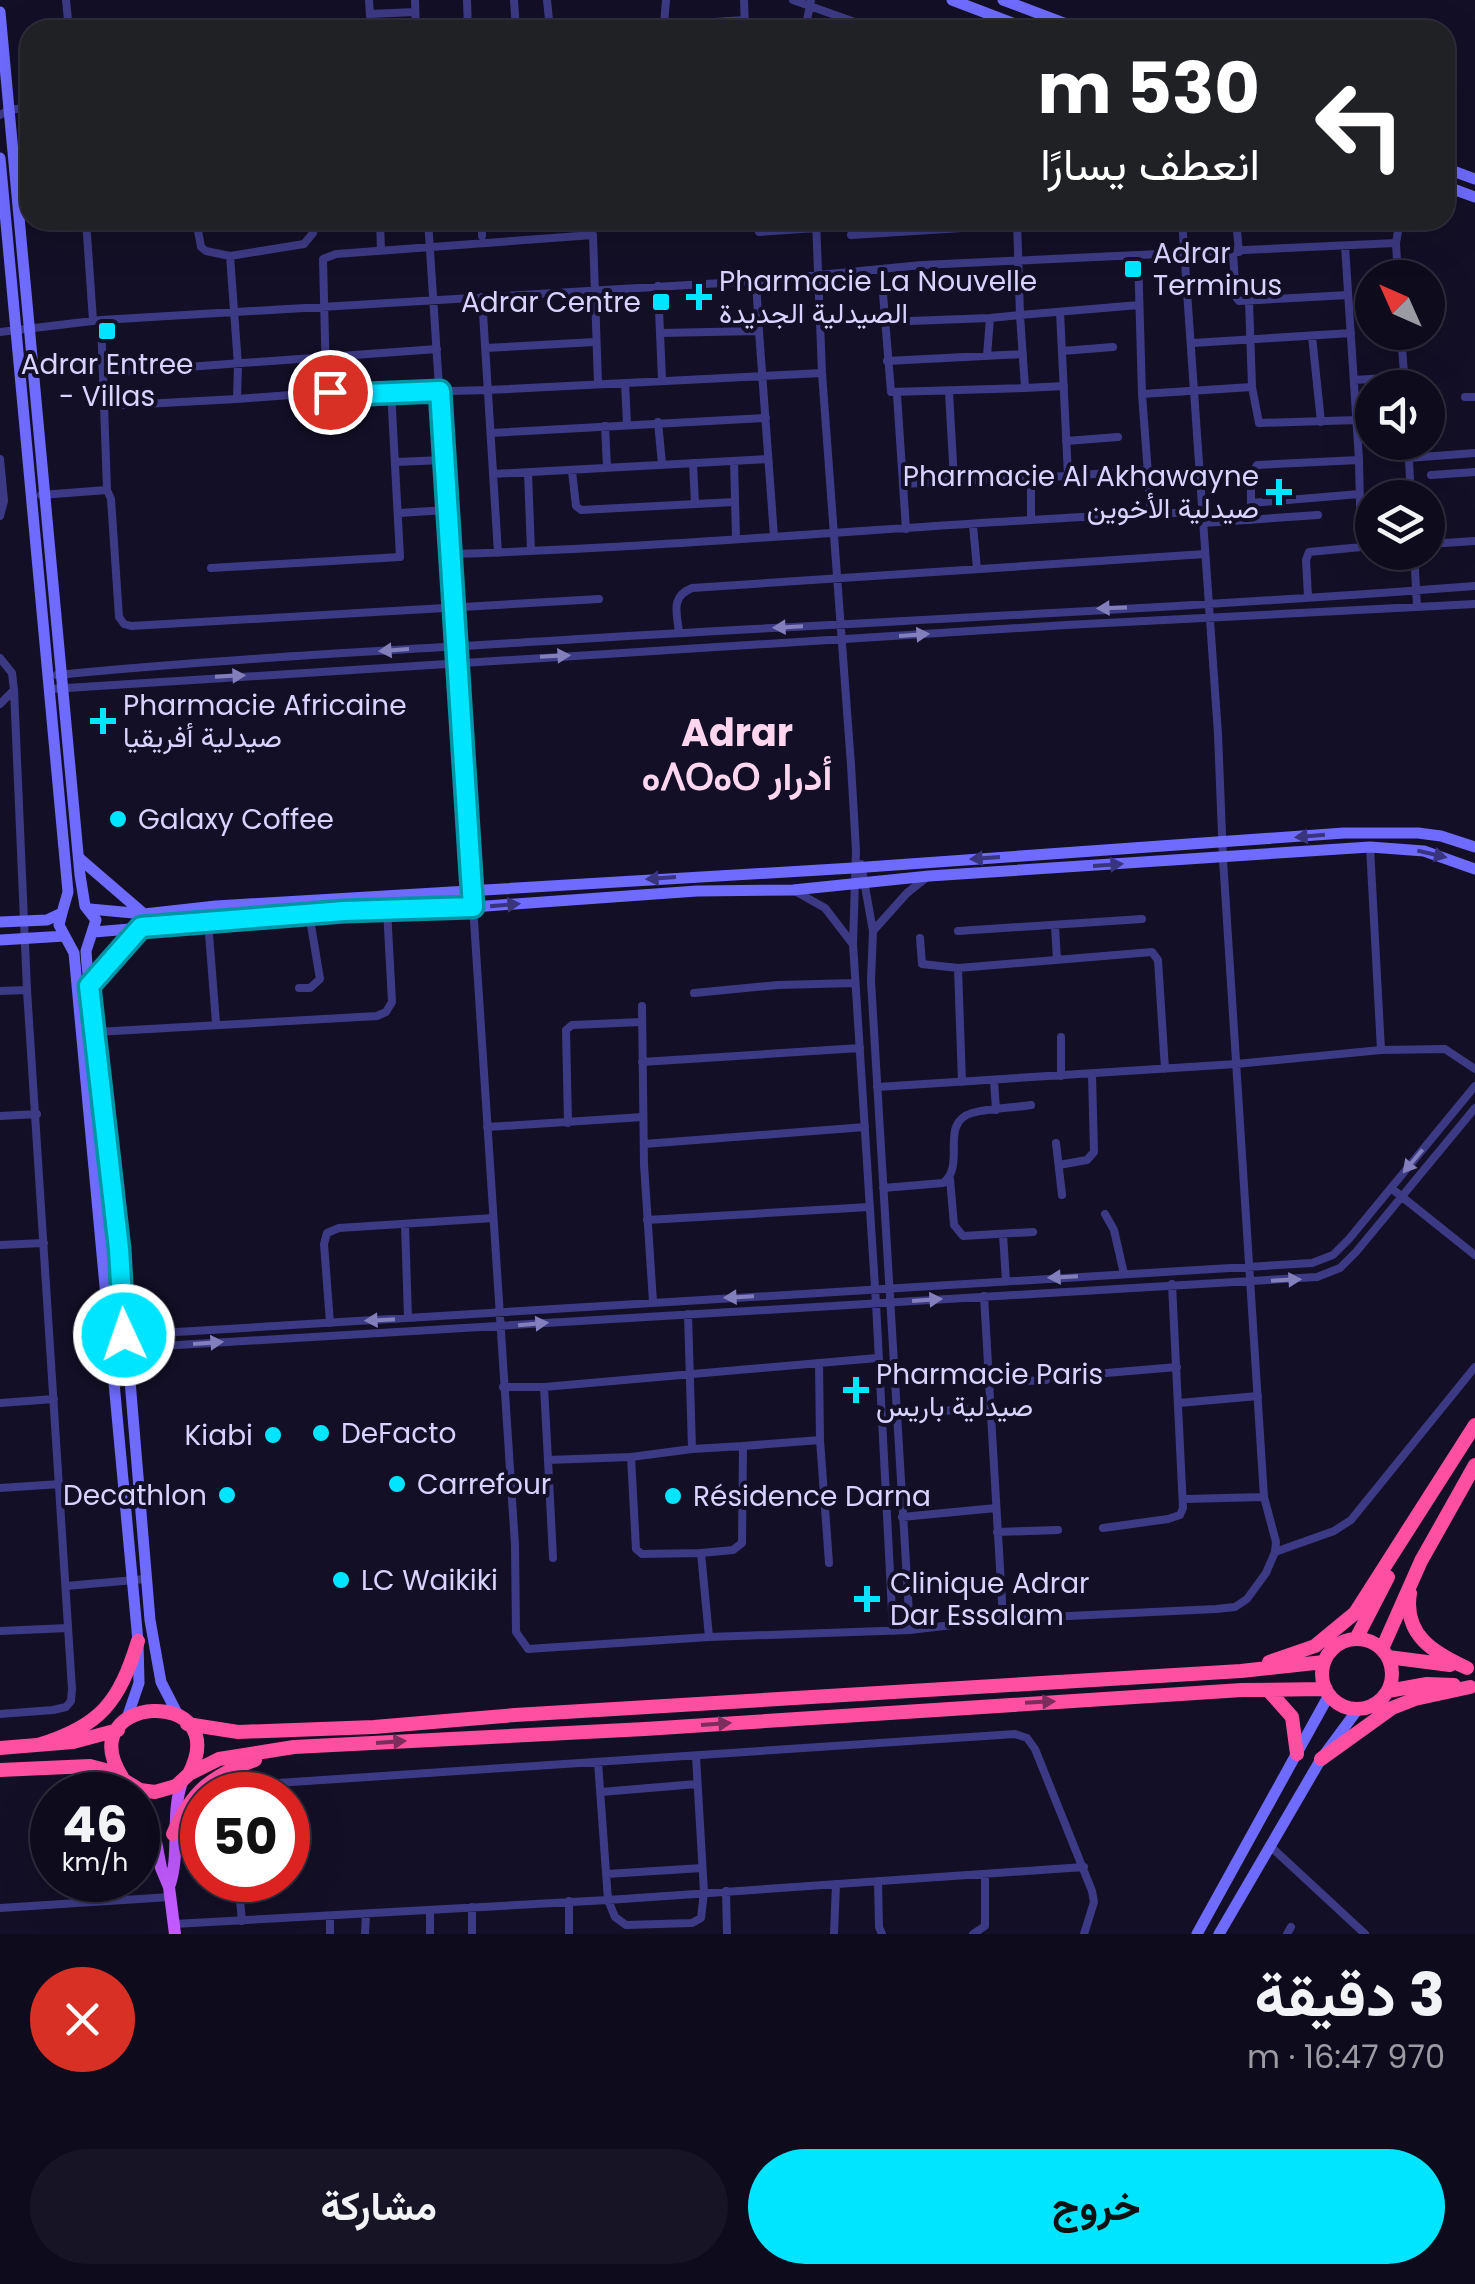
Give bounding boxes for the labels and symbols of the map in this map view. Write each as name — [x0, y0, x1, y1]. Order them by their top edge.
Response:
place label: Adrar Terminus — [1153, 234, 1282, 305]
marker: Adrar Terminus — [1122, 258, 1144, 280]
north arrow — [1355, 260, 1445, 350]
place label: Pharmacie La Nouvelle الصيدلية الجديدة — [719, 262, 1037, 333]
place label: Adrar Centre — [461, 283, 641, 322]
marker: Pharmacie La Nouvelle الصيدلية الجديدة — [688, 286, 710, 308]
marker: Adrar Centre — [650, 291, 672, 313]
marker: Adrar Entree - Villas — [96, 320, 118, 342]
place label: Adrar Entree - Villas — [21, 345, 193, 416]
pin — [288, 350, 373, 435]
place label: Pharmacie Al Akhawayne صيدلية الأخوين — [903, 457, 1259, 528]
marker: Pharmacie Al Akhawayne صيدلية الأخوين — [1268, 481, 1290, 503]
one-way arrow — [1096, 601, 1128, 617]
one-way arrow — [771, 619, 803, 635]
one-way arrow — [898, 627, 930, 643]
one-way arrow — [377, 643, 409, 659]
one-way arrow — [539, 648, 571, 664]
one-way arrow — [215, 668, 247, 684]
place label: Pharmacie Africaine صيدلية أفريقيا — [123, 686, 407, 757]
district label: Adrar ⴰⴷⵔⴰⵔ أدرار — [642, 706, 832, 803]
marker: Pharmacie Africaine صيدلية أفريقيا — [92, 710, 114, 732]
place label: Galaxy Coffee — [138, 800, 334, 839]
marker: Galaxy Coffee — [107, 808, 129, 830]
one-way arrow — [1293, 828, 1325, 844]
one-way arrow — [1417, 846, 1448, 862]
one-way arrow — [969, 850, 1001, 866]
one-way arrow — [1093, 857, 1125, 873]
one-way arrow — [645, 870, 677, 886]
one-way arrow — [490, 896, 521, 912]
one-way arrow — [1403, 1149, 1424, 1174]
one-way arrow — [1047, 1269, 1079, 1285]
one-way arrow — [1271, 1272, 1303, 1288]
position arrow — [72, 1283, 176, 1387]
one-way arrow — [722, 1289, 754, 1305]
one-way arrow — [911, 1292, 943, 1308]
one-way arrow — [363, 1312, 395, 1328]
one-way arrow — [517, 1315, 549, 1331]
one-way arrow — [193, 1334, 225, 1350]
place label: Pharmacie Paris صيدلية باريس — [876, 1355, 1103, 1426]
marker: Pharmacie Paris صيدلية باريس — [845, 1379, 867, 1401]
place label: DeFacto — [341, 1414, 456, 1453]
place label: Kiabi — [185, 1416, 253, 1455]
marker: DeFacto — [310, 1422, 332, 1444]
marker: Kiabi — [262, 1424, 284, 1446]
place label: Carrefour — [417, 1465, 551, 1504]
marker: Carrefour — [386, 1473, 408, 1495]
place label: Decathlon — [63, 1476, 207, 1515]
place label: Résidence Darna — [693, 1477, 931, 1516]
marker: Decathlon — [216, 1484, 238, 1506]
marker: Résidence Darna — [662, 1485, 684, 1507]
place label: LC Waikiki — [361, 1561, 498, 1600]
place label: Clinique Adrar Dar Essalam — [890, 1564, 1090, 1635]
marker: LC Waikiki — [330, 1569, 352, 1591]
marker: Clinique Adrar Dar Essalam — [854, 1586, 880, 1612]
one-way arrow — [1025, 1694, 1057, 1710]
one-way arrow — [700, 1716, 732, 1732]
one-way arrow — [376, 1734, 408, 1750]
speed limit sign: 50 — [180, 1772, 310, 1902]

